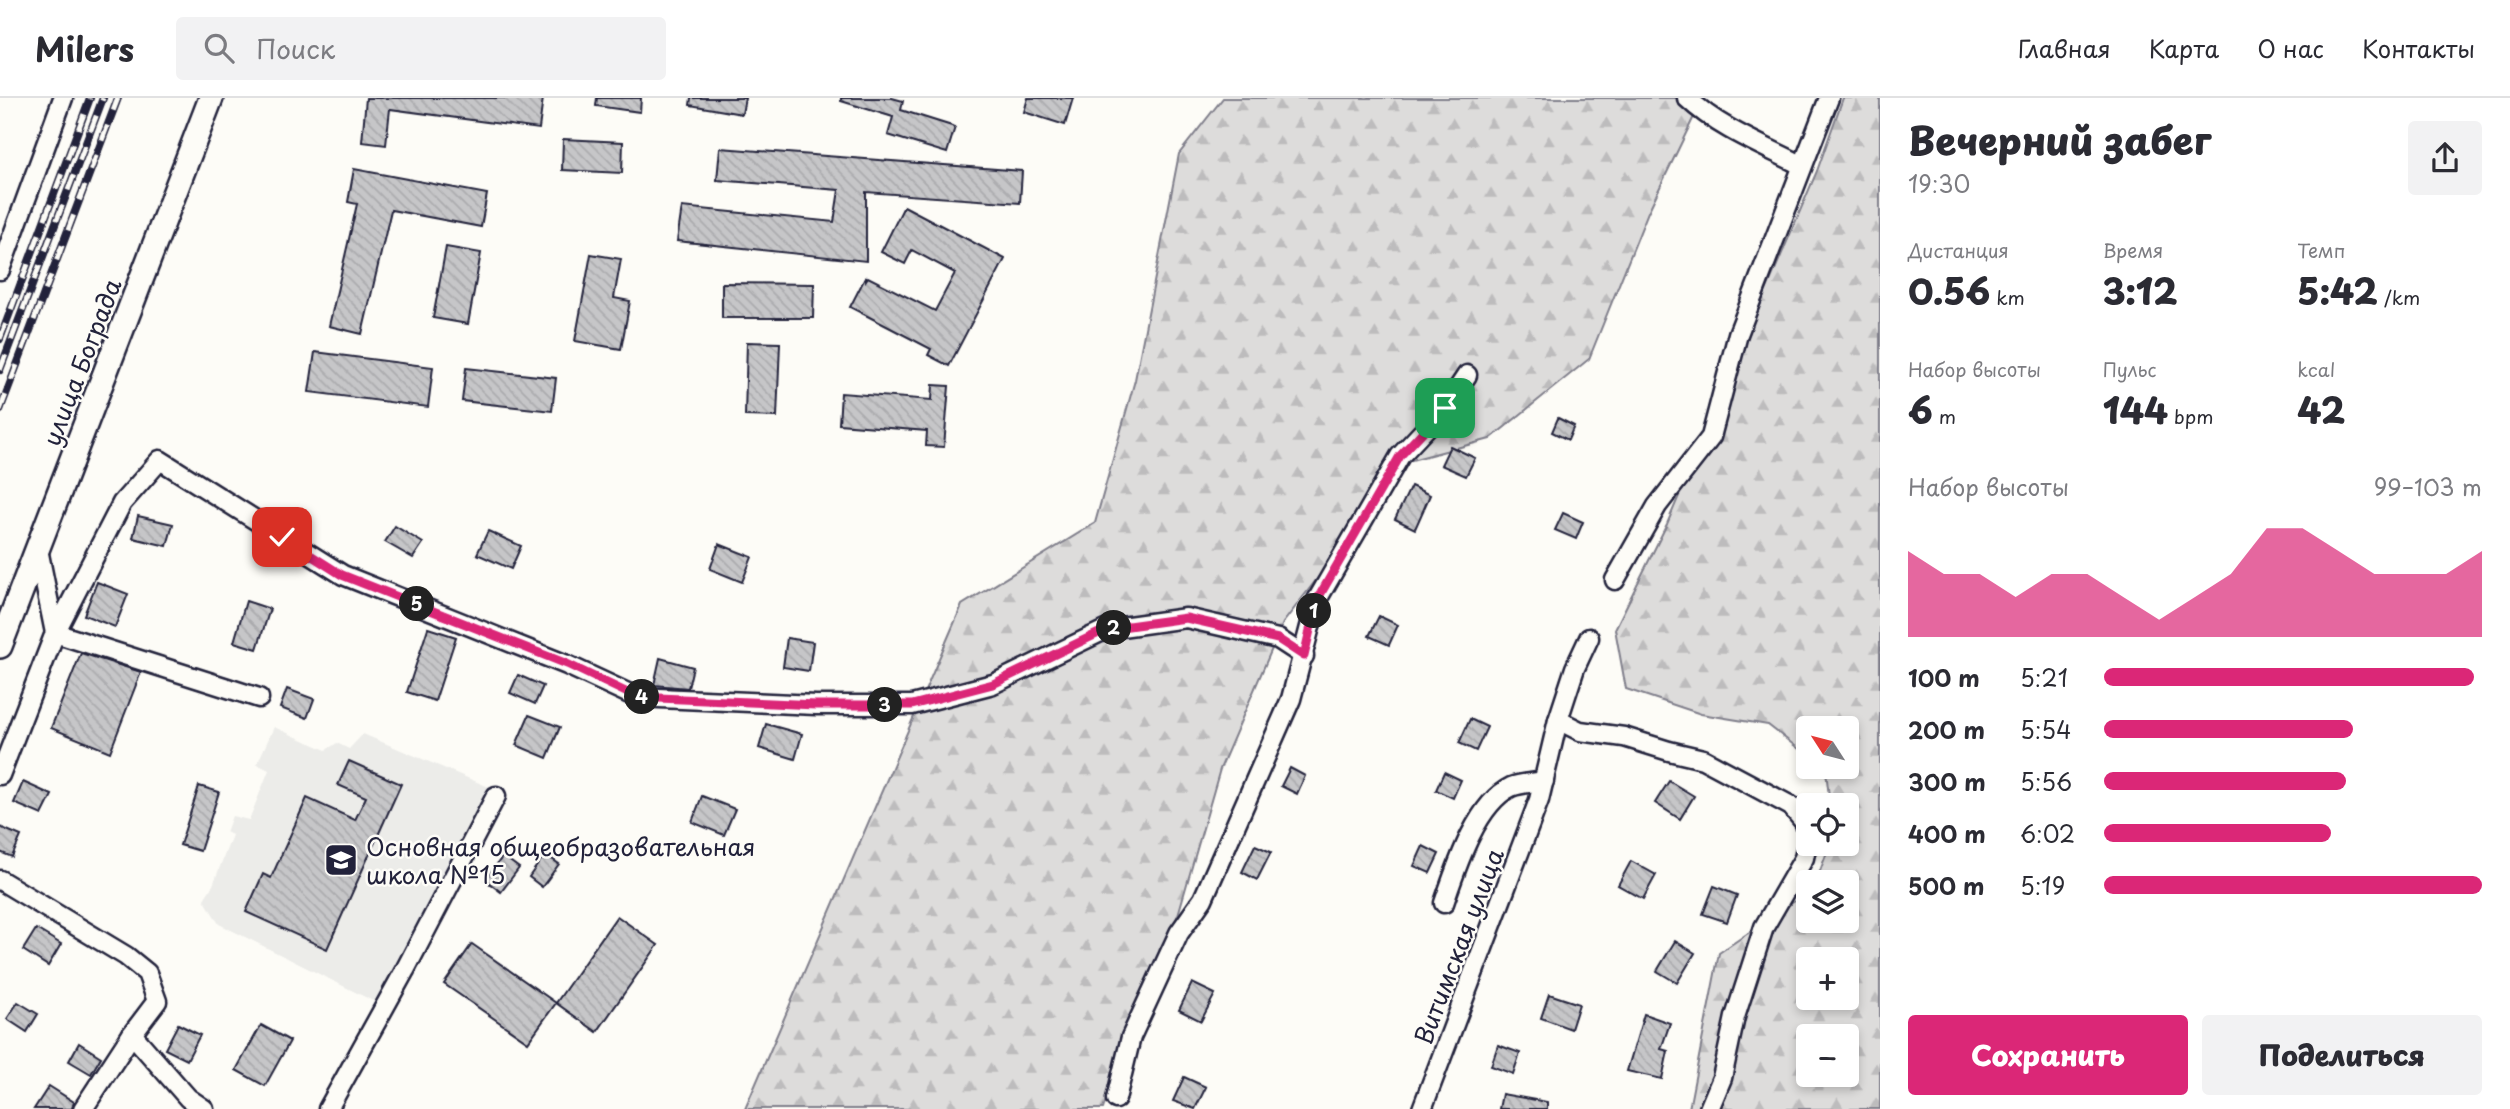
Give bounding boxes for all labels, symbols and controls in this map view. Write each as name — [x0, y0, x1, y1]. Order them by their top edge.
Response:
search box — [176, 17, 666, 80]
text: Milers — [35, 23, 134, 73]
icon: search — [200, 29, 238, 67]
text: Поиск — [256, 29, 335, 68]
text: Главная — [2018, 30, 2111, 66]
text: Карта — [2149, 30, 2219, 66]
text: О нас — [2257, 30, 2324, 66]
text: Контакты — [2362, 30, 2475, 66]
text: Вечерний забег — [1908, 111, 2211, 168]
button: share — [2408, 121, 2482, 195]
text: 19:30 — [1908, 166, 1970, 201]
text: Дистанция — [1908, 236, 2009, 264]
text: Время — [2103, 236, 2163, 264]
text: Темп — [2297, 236, 2345, 264]
text: 0.56 — [1908, 264, 1990, 317]
text: 3:12 — [2103, 264, 2177, 317]
text: 5:42 — [2297, 264, 2378, 317]
street label: улица Бограда — [33, 273, 129, 451]
text: km — [1990, 283, 2025, 311]
text: /km — [2378, 283, 2420, 311]
text: Набор высоты — [1908, 355, 2041, 383]
text: Пульс — [2103, 355, 2156, 383]
text: kcal — [2297, 355, 2335, 383]
pin — [1415, 378, 1475, 438]
text: 6 — [1908, 383, 1933, 436]
text: 144 — [2103, 383, 2168, 436]
text: 42 — [2297, 383, 2345, 436]
icon: arrive — [1426, 389, 1464, 427]
text: m — [1933, 402, 1956, 430]
text: bpm — [2168, 402, 2214, 430]
text: Набор высоты — [1908, 469, 2069, 504]
text: 99–103 m — [2374, 469, 2482, 504]
pin — [252, 507, 312, 567]
icon: check — [263, 518, 301, 556]
pin: 5 — [400, 587, 434, 622]
text: 5 — [410, 589, 423, 617]
pin: 1 — [1296, 594, 1332, 628]
text: 1 — [1309, 596, 1318, 624]
pin: 2 — [1096, 610, 1132, 646]
text: 2 — [1107, 613, 1120, 641]
text: 100 m — [1908, 660, 1980, 695]
text: 5:21 — [2020, 660, 2068, 695]
pin: 4 — [624, 680, 660, 714]
text: 4 — [635, 682, 648, 710]
pin: 3 — [868, 688, 903, 722]
text: 3 — [878, 690, 891, 718]
text: 200 m — [1908, 712, 1985, 747]
text: 5:54 — [2020, 712, 2071, 747]
north arrow — [1796, 716, 1858, 779]
map controls — [1796, 716, 1859, 1087]
text: 300 m — [1908, 764, 1986, 799]
text: 5:56 — [2020, 764, 2072, 799]
button: locate — [1796, 793, 1859, 856]
text: 400 m — [1908, 816, 1986, 851]
text: 6:02 — [2020, 816, 2075, 851]
place label: Основная общеобразовательная школа №15 — [366, 828, 756, 892]
school or university icon: Основная общеобразовательная школа №15 — [322, 841, 360, 879]
street label: Витимская улица — [1404, 843, 1512, 1049]
text: 500 m — [1908, 868, 1985, 903]
text: 5:19 — [2020, 868, 2065, 903]
button: layers — [1796, 870, 1859, 933]
button: + — [1796, 947, 1859, 1010]
button: Сохранить — [1908, 1015, 2188, 1095]
button: Поделиться — [2202, 1015, 2482, 1095]
button: − — [1796, 1024, 1859, 1087]

